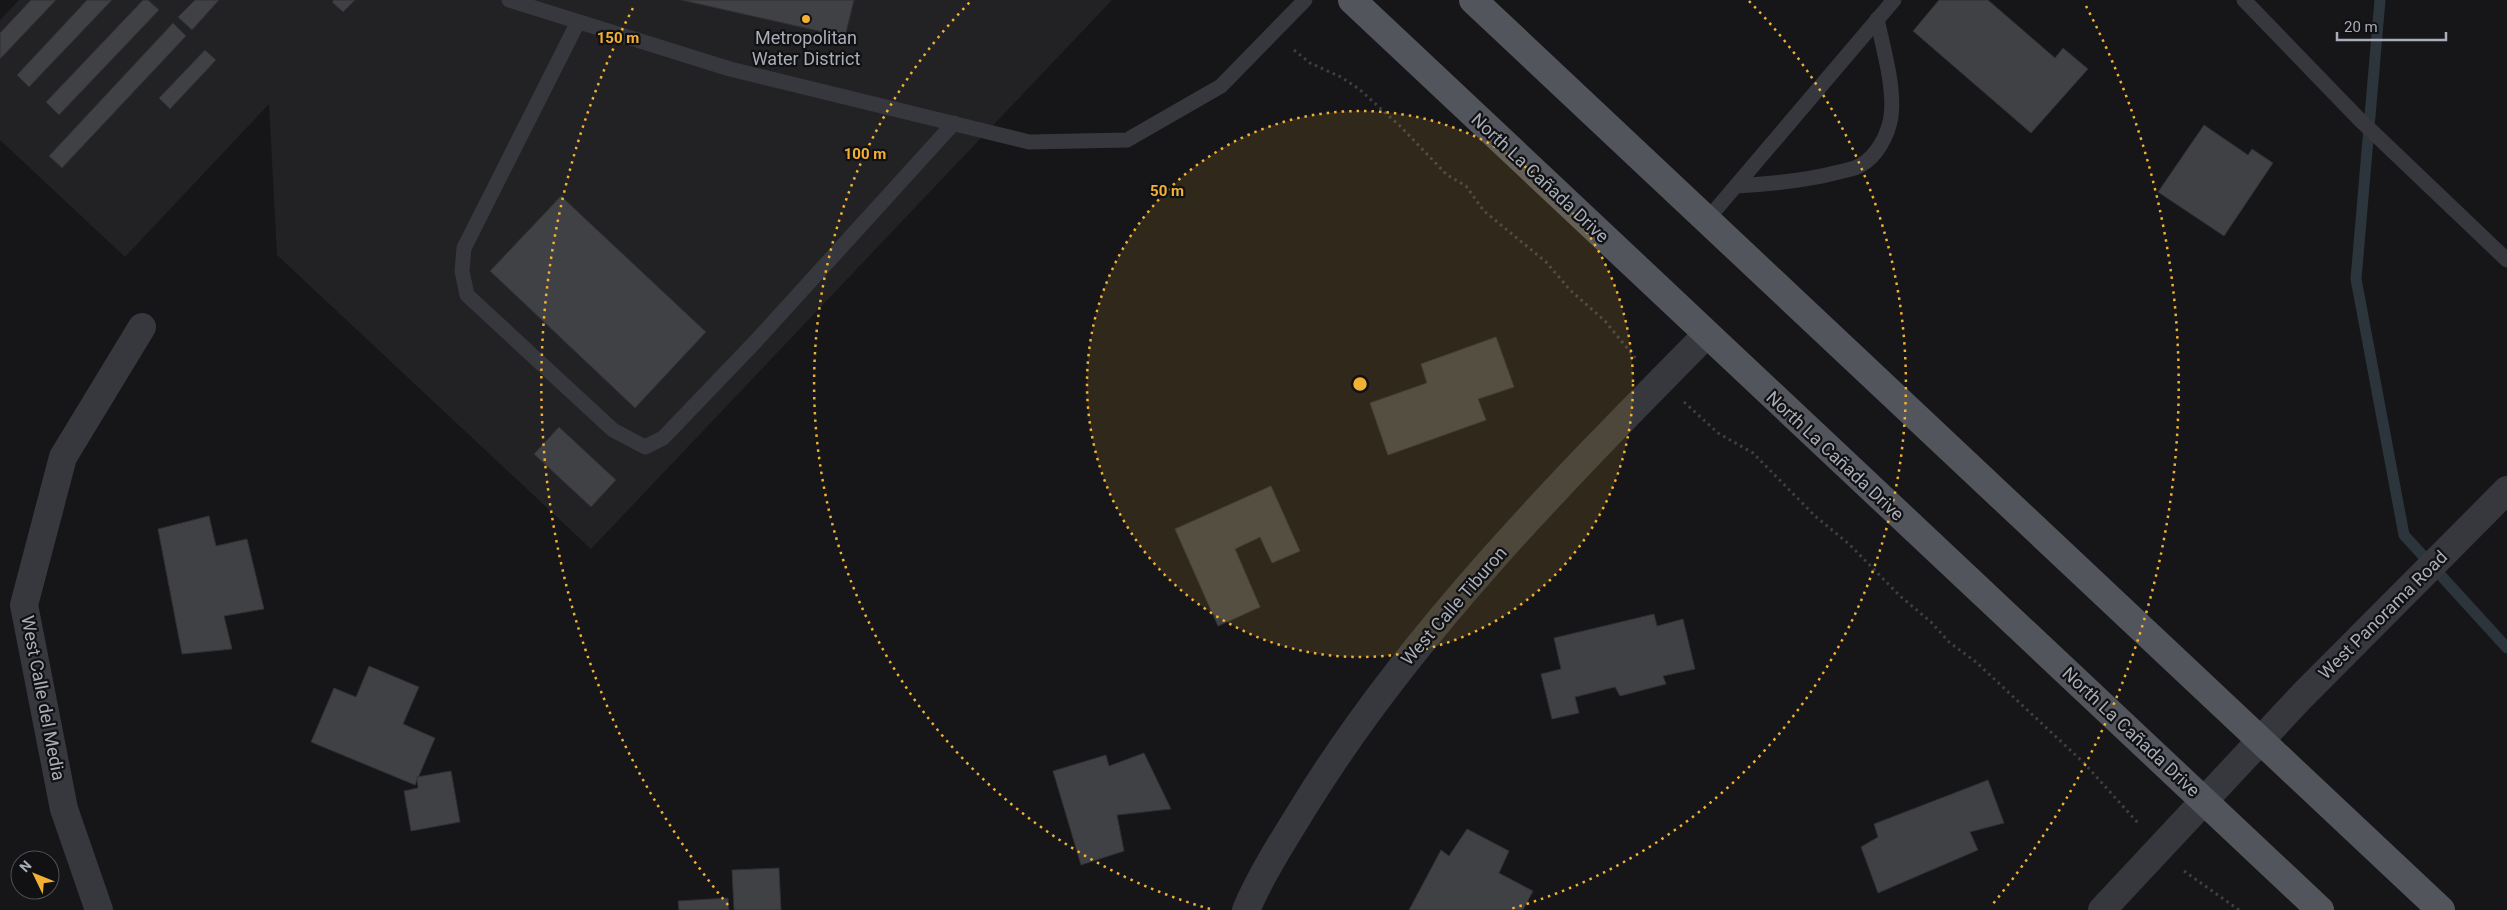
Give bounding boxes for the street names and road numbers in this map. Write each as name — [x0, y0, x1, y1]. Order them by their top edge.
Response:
street label: North La Cañada Drive — [1467, 109, 1613, 247]
street label: North La Cañada Drive — [1762, 387, 1908, 525]
street label: West Calle Tiburon — [1396, 542, 1511, 669]
street label: West Panorama Road — [2314, 546, 2451, 683]
street label: West Calle del Media — [17, 614, 70, 782]
street label: North La Cañada Drive — [2058, 663, 2204, 801]

